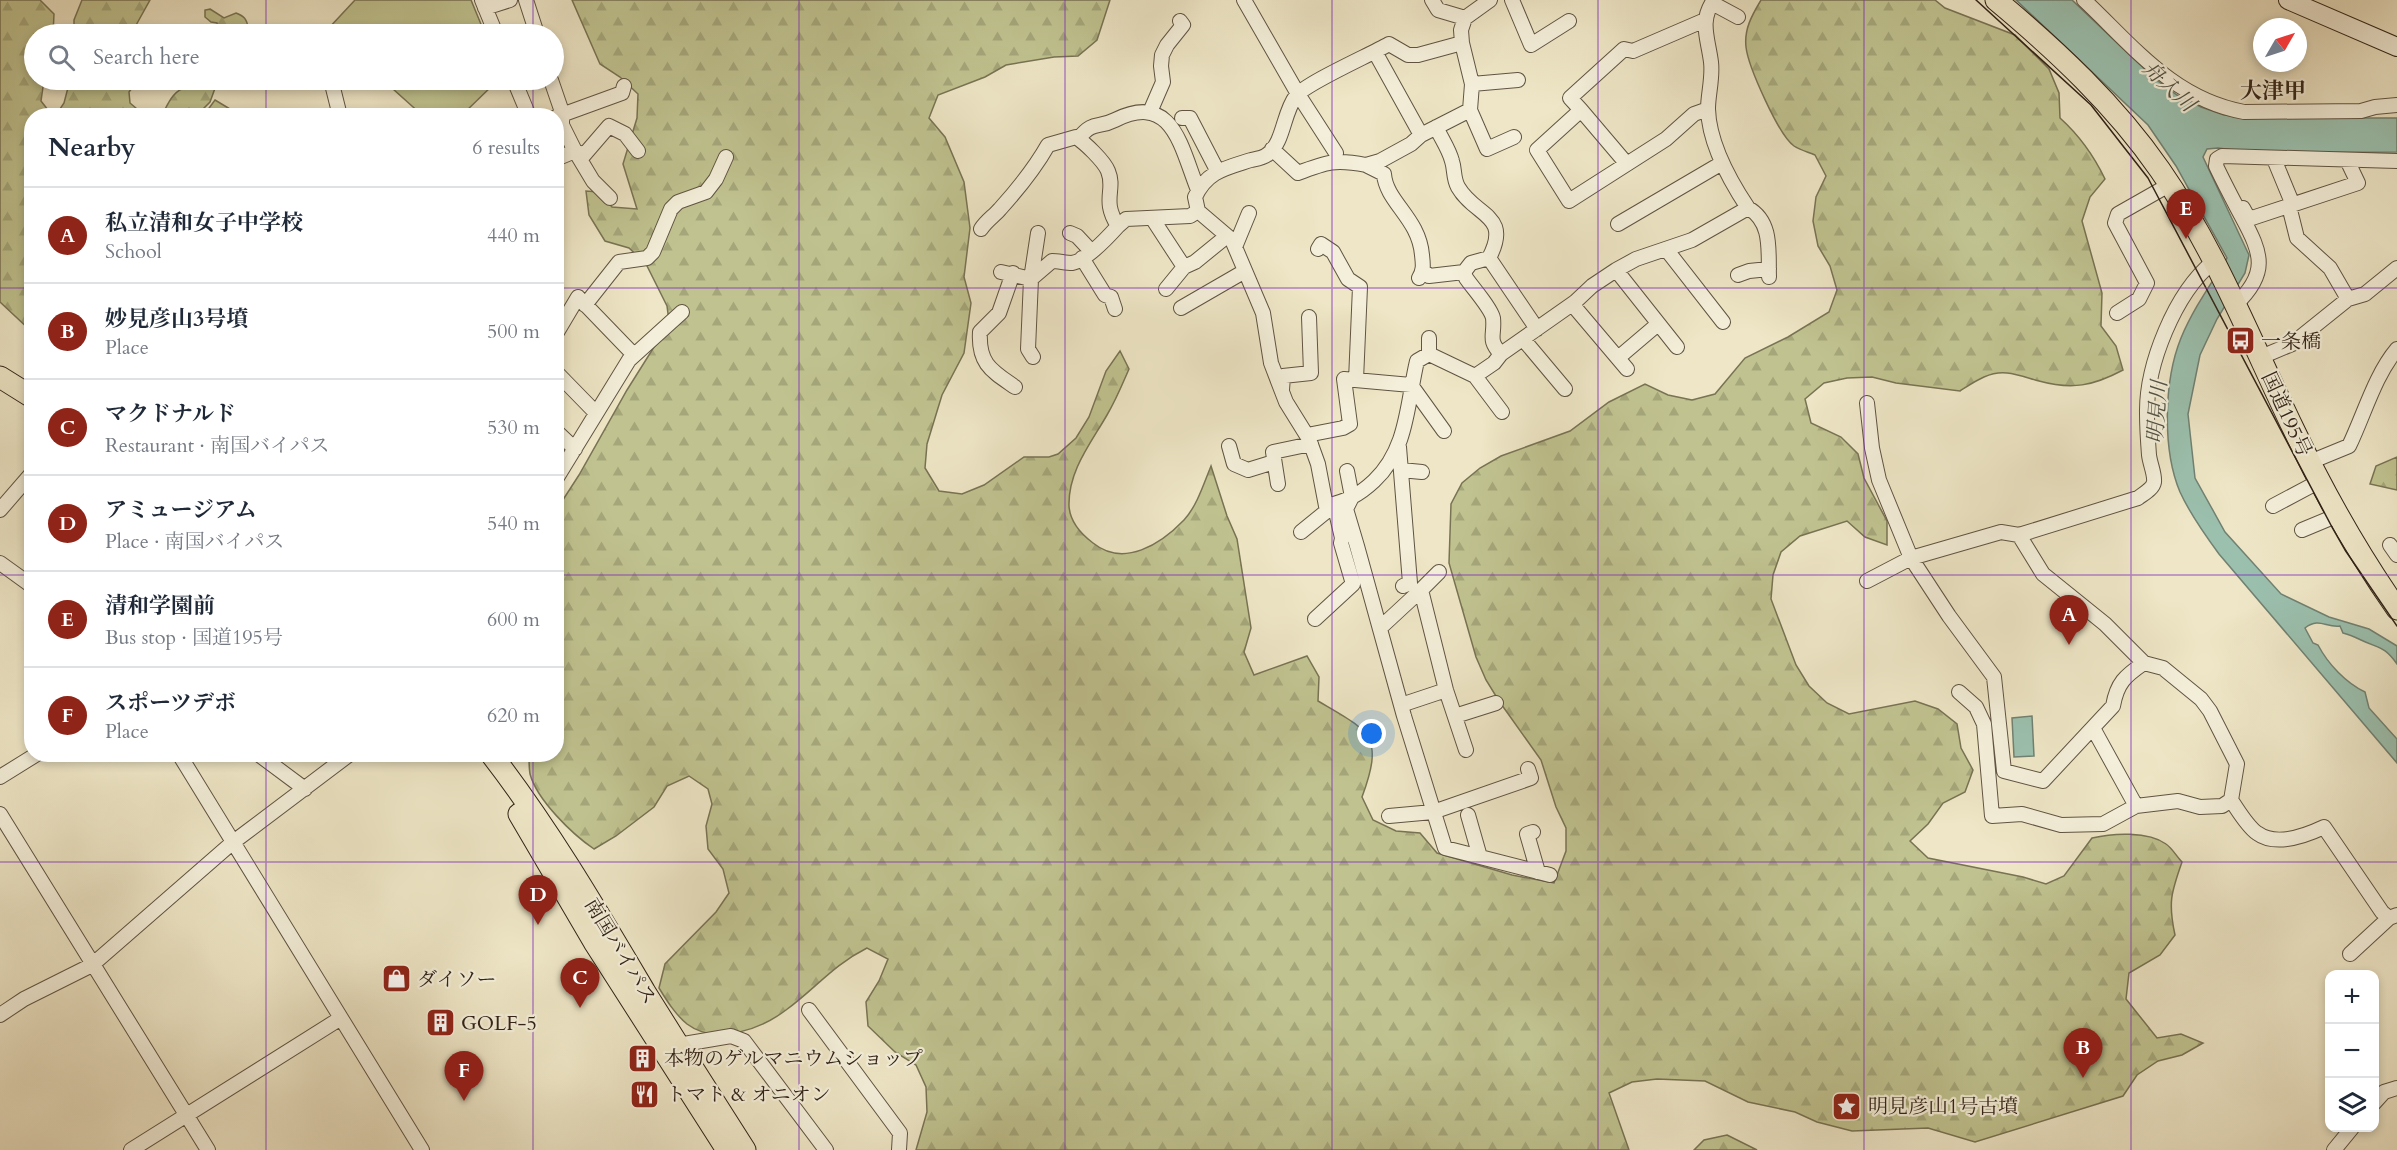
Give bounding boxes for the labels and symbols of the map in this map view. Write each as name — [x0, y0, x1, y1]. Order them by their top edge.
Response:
north arrow — [2253, 18, 2307, 72]
water label: 舟入川 — [2136, 54, 2203, 120]
district label: 大津甲 — [2240, 76, 2306, 106]
pin: E — [2166, 190, 2206, 239]
bus stop icon: 一条橋 — [2224, 325, 2256, 357]
place label: 一条橋 — [2261, 328, 2321, 355]
street label: 国道195号 — [2255, 367, 2318, 461]
water label: 明見川 — [2141, 378, 2174, 444]
pin: A — [2050, 596, 2088, 645]
your location — [1357, 719, 1386, 748]
pin: D — [518, 876, 558, 925]
street label: 南国バイパス — [578, 893, 663, 1009]
pin: C — [560, 958, 600, 1008]
shop icon: ダイソー — [380, 963, 412, 995]
place label: ダイソー — [417, 966, 497, 993]
building icon: GOLF-5 — [424, 1007, 456, 1039]
place label: GOLF-5 — [461, 1010, 537, 1037]
pin: B — [2064, 1028, 2102, 1078]
building icon: 本物のゲルマニウムショップ — [627, 1042, 659, 1074]
place label: 本物のゲルマニウムショップ — [664, 1045, 923, 1072]
pin: F — [444, 1052, 484, 1101]
restaurant icon: トマト & オニオン — [629, 1078, 661, 1110]
place label: トマト & オニオン — [666, 1081, 831, 1108]
place icon: 明見彦山1号古墳 — [1831, 1090, 1863, 1122]
place label: 明見彦山1号古墳 — [1868, 1093, 2018, 1120]

